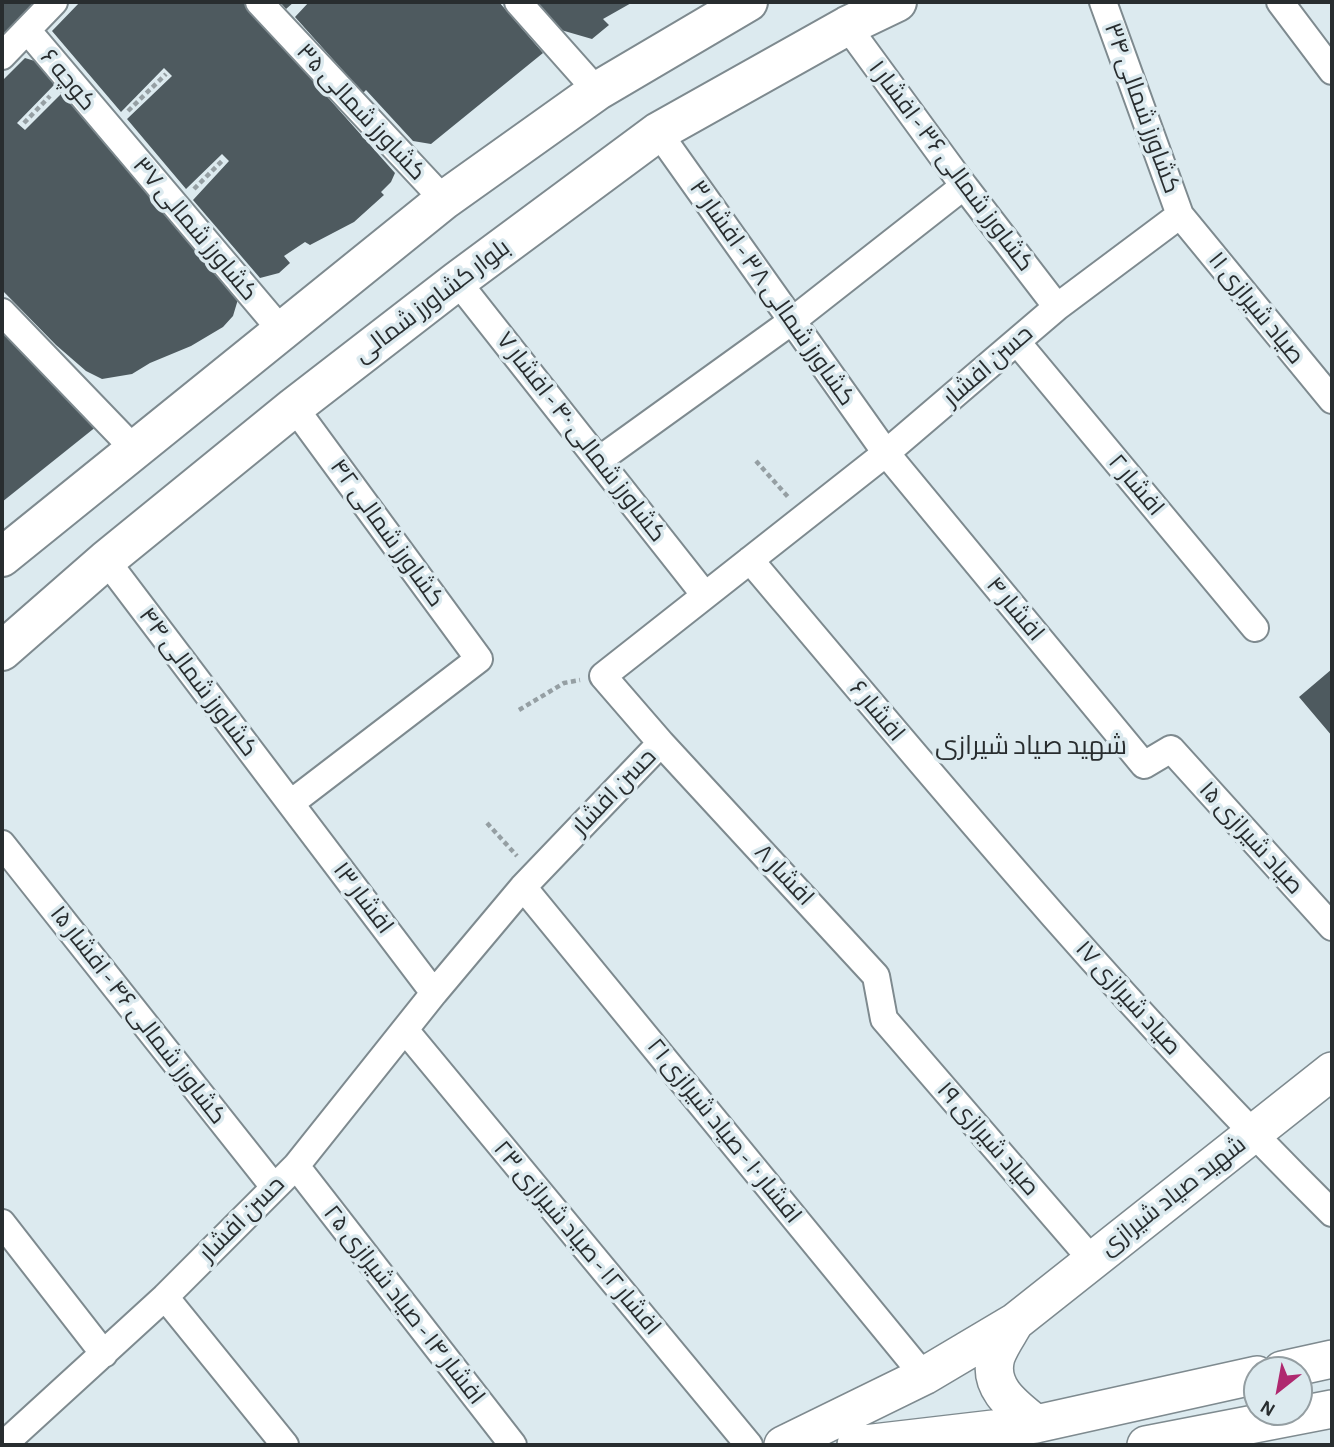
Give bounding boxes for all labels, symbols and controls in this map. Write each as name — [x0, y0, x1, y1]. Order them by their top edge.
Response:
street label: کشاورز شمالی ۳۴ — [1098, 19, 1186, 197]
street label: کشاورز شمالی ۳۵ — [290, 38, 432, 186]
street label: کوچه ۶ — [34, 43, 102, 117]
street label: کشاورز شمالی ۳۶ - افشار ۱ — [862, 55, 1040, 277]
street label: کشاورز شمالی ۳۷ — [127, 151, 263, 307]
street label: کشاورز شمالی ۳۸ - افشار ۳ — [683, 175, 861, 411]
street label: بلوار کشاورز شمالی — [348, 233, 516, 369]
street label: صیاد شیرازی ۱۱ — [1202, 246, 1310, 370]
street label: حسن افشار — [937, 319, 1039, 413]
street label: کشاورز شمالی ۴۰ - افشار ۷ — [490, 326, 672, 548]
street label: افشار ۲ — [1102, 448, 1170, 522]
street label: کشاورز شمالی ۴۲ — [324, 453, 450, 613]
street label: افشار ۴ — [980, 571, 1050, 647]
street label: کشاورز شمالی ۴۴ — [133, 602, 263, 762]
street label: افشار ۶ — [843, 675, 911, 747]
district label: شهید صیاد شیرازی — [935, 730, 1127, 762]
street label: حسن افشار — [566, 743, 662, 841]
street label: صیاد شیرازی ۱۵ — [1193, 776, 1309, 900]
street label: افشار ۸ — [748, 838, 820, 912]
street label: افشار ۱۳ — [327, 856, 399, 940]
street label: کشاورز شمالی ۴۶ - افشار ۱۵ — [44, 900, 232, 1130]
street label: صیاد شیرازی ۱۷ — [1069, 935, 1187, 1061]
street label: افشار ۱۰ - صیاد شیرازی ۲۱ — [641, 1033, 807, 1229]
street label: صیاد شیرازی ۱۹ — [931, 1076, 1045, 1202]
street label: شهید صیاد شیرازی — [1094, 1130, 1252, 1262]
street label: افشار ۱۲ - صیاد شیرازی ۲۳ — [487, 1135, 667, 1341]
street label: حسن افشار — [193, 1170, 291, 1268]
street label: افشار ۱۴ - صیاد شیرازی ۲۵ — [317, 1200, 491, 1410]
north arrow — [1243, 1356, 1313, 1426]
text: N — [1257, 1396, 1279, 1419]

